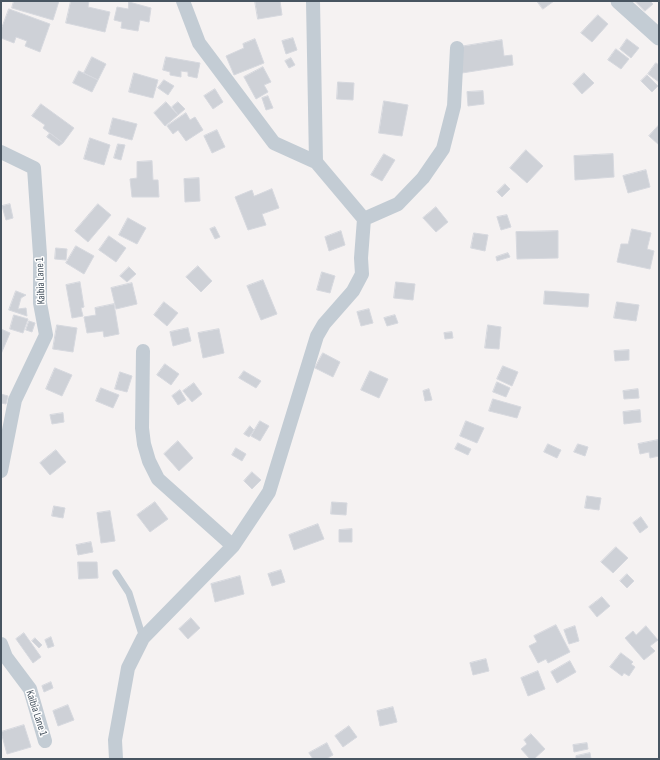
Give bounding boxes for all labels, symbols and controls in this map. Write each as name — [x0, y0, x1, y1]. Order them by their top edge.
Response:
street label: Kaibia Lane 1 — [34, 257, 48, 305]
street label: Kaibia Lane 1 — [22, 689, 50, 737]

